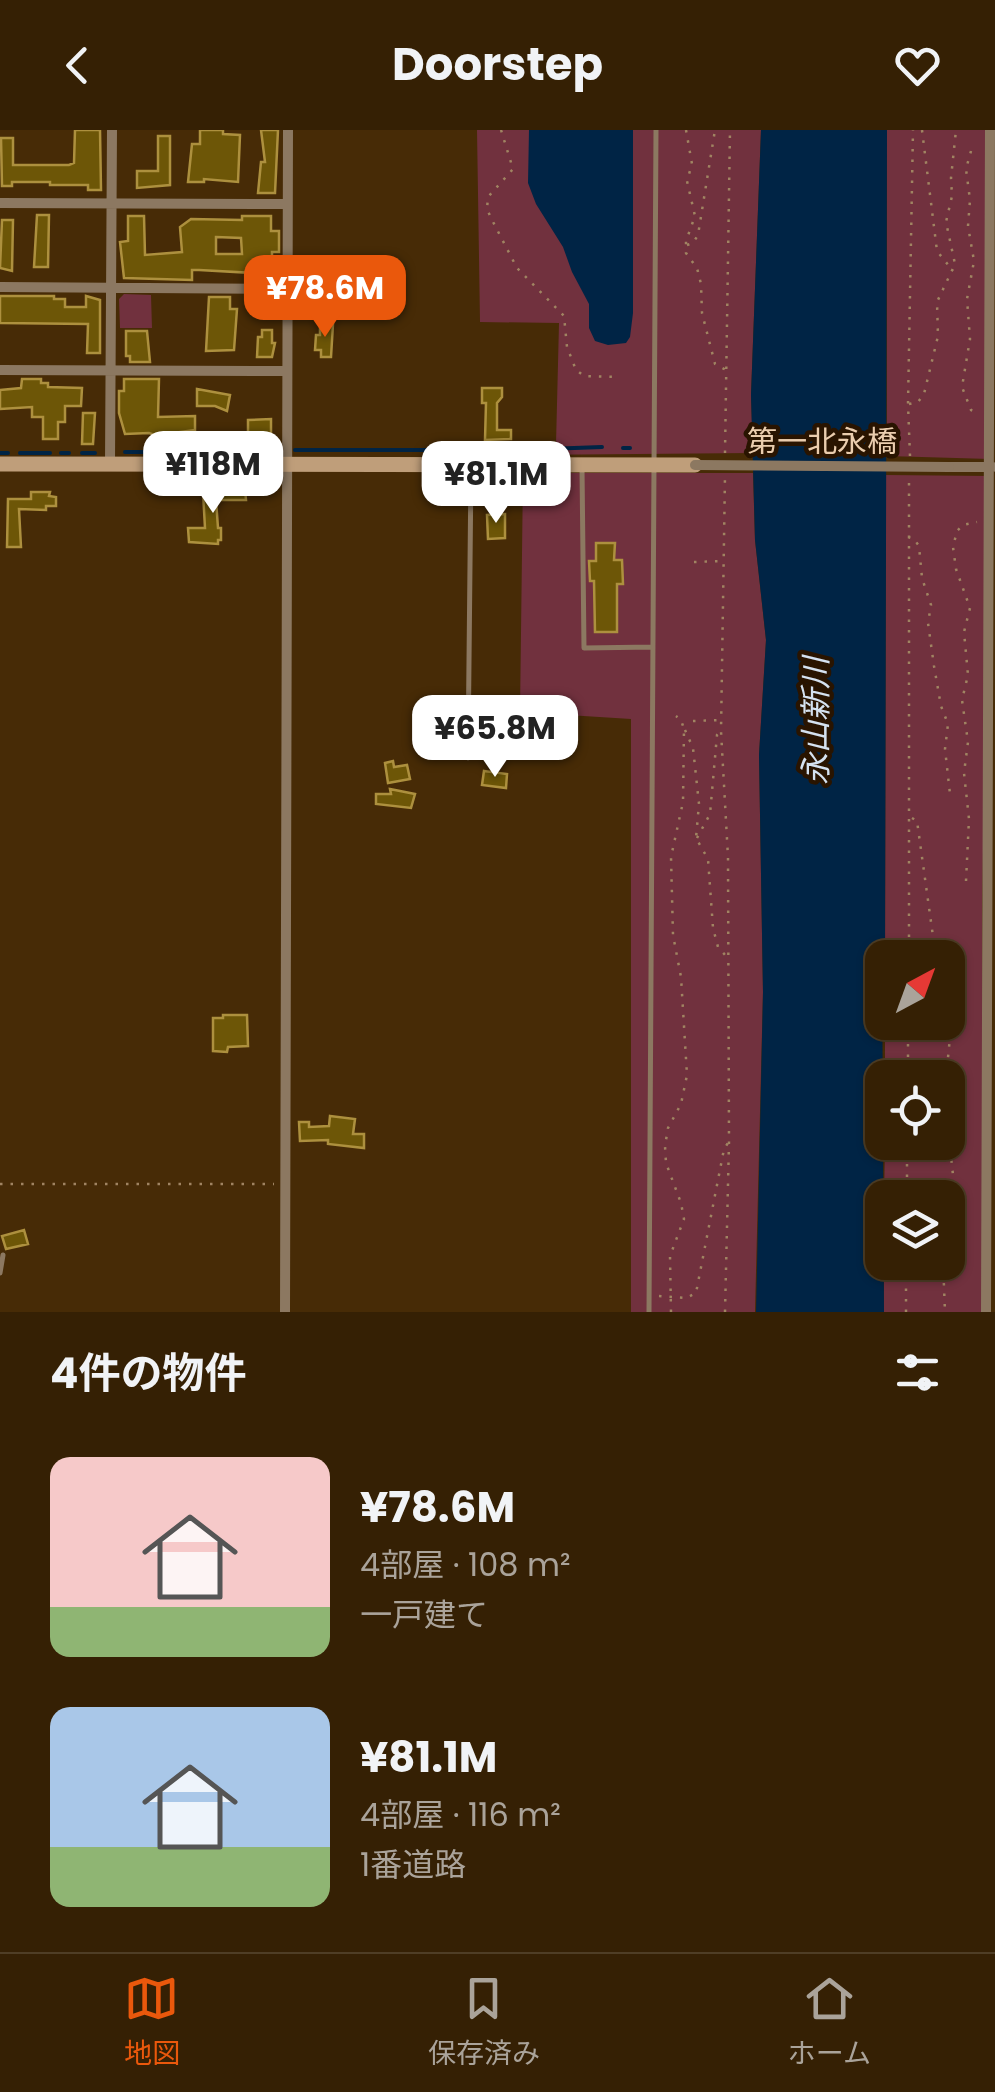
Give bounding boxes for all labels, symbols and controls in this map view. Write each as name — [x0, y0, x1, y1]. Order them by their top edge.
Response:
text: Doorstep — [392, 33, 603, 96]
icon: back — [50, 38, 105, 93]
icon: heart — [890, 38, 945, 93]
pin: ¥78.6M — [244, 255, 406, 340]
text: ¥78.6M — [266, 265, 384, 310]
street label: 第一北永橋 — [747, 420, 897, 463]
pin: ¥118M — [143, 431, 283, 516]
text: ¥118M — [165, 441, 261, 486]
pin: ¥81.1M — [415, 441, 577, 526]
text: ¥81.1M — [444, 451, 548, 496]
water label: 永山新川 — [793, 654, 838, 785]
pin: ¥65.8M — [414, 695, 576, 780]
text: ¥65.8M — [434, 705, 556, 750]
north arrow — [865, 940, 965, 1040]
map controls — [865, 940, 965, 1280]
button: locate — [865, 1060, 965, 1160]
button: layers — [865, 1180, 965, 1280]
text: 4件の物件 — [50, 1344, 246, 1403]
icon: filters — [890, 1345, 945, 1400]
text: ¥78.6M — [360, 1478, 515, 1537]
icon: home — [130, 1497, 250, 1617]
text: 4部屋 · 108 m² — [360, 1542, 571, 1587]
text: 一戸建て — [360, 1592, 488, 1637]
text: ¥81.1M — [360, 1728, 497, 1787]
icon: home — [130, 1747, 250, 1867]
text: 4部屋 · 116 m² — [360, 1792, 561, 1837]
text: 1番道路 — [360, 1842, 466, 1887]
tab: 地図 — [124, 1971, 180, 2075]
tab: 保存済み — [428, 1971, 540, 2075]
tab: ホーム — [788, 1971, 871, 2075]

